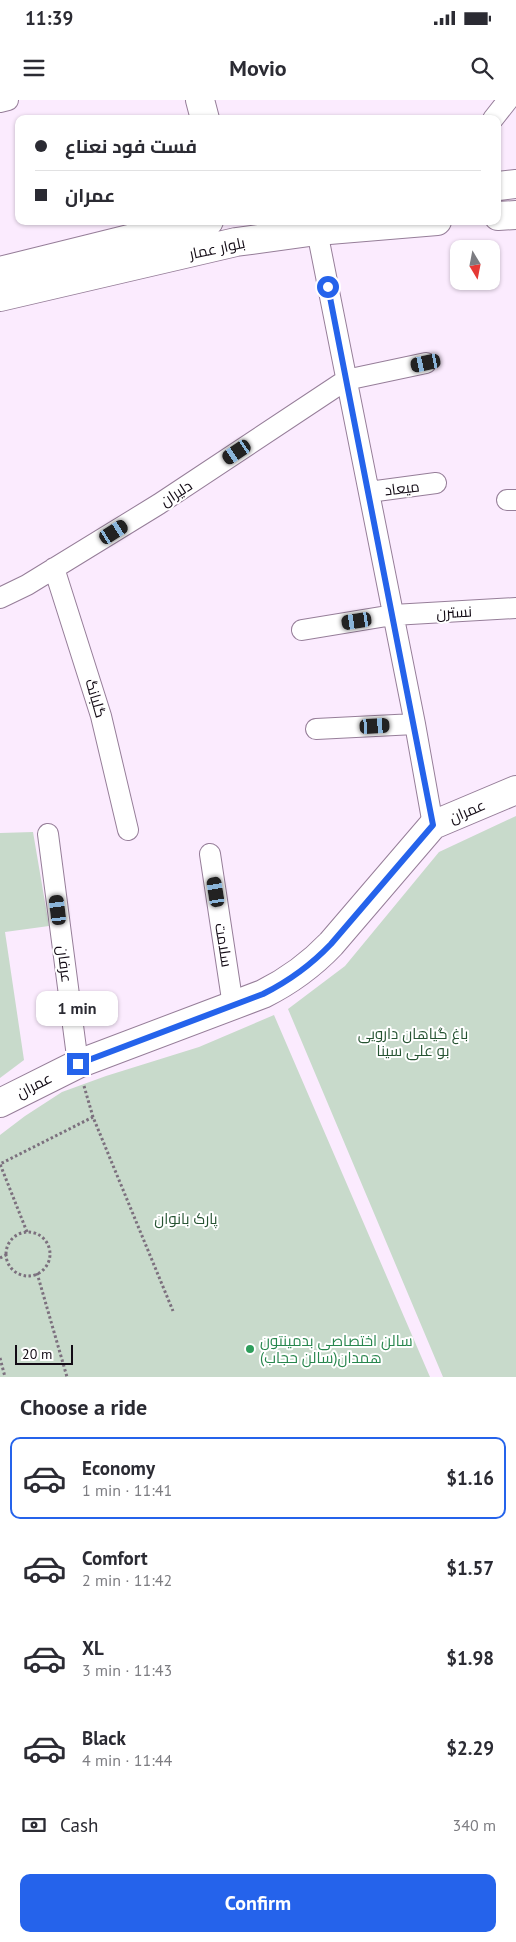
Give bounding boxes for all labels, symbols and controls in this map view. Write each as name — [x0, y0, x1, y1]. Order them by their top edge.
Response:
text: 11:39 — [25, 6, 73, 30]
icon: menu — [20, 54, 48, 82]
text: Movio — [229, 54, 287, 82]
icon: search — [468, 54, 496, 82]
text: فست فود نعناع — [65, 134, 197, 158]
text: عمران — [65, 183, 115, 207]
street label: بلوار عمار — [186, 233, 247, 263]
north arrow — [450, 240, 500, 290]
map controls — [450, 240, 500, 290]
route start — [317, 276, 339, 298]
car — [409, 353, 442, 373]
car — [220, 437, 253, 467]
street label: دلیران — [156, 476, 196, 511]
street label: میعاد — [383, 476, 421, 500]
car — [97, 518, 130, 546]
street label: نسترن — [436, 602, 472, 623]
car — [341, 611, 372, 631]
street label: گلبانگ — [81, 676, 111, 720]
car — [359, 718, 390, 734]
street label: عمران — [446, 795, 488, 828]
car — [206, 876, 225, 908]
car — [48, 894, 67, 926]
street label: سلامت — [211, 922, 237, 968]
street label: عرفان — [52, 945, 77, 984]
callout: 1 min — [37, 992, 119, 1026]
text: 1 min — [57, 998, 97, 1018]
park label: باغ گیاهان دارویی بو علی سینا — [358, 1024, 468, 1061]
route end — [67, 1053, 89, 1075]
street label: عمران — [13, 1068, 55, 1103]
park label: پارک بانوان — [154, 1209, 218, 1229]
place label: سالن اختصاصی بدمینتون همدان(سالن حجاب) — [260, 1331, 413, 1368]
scale bar — [15, 1342, 72, 1365]
marker: سالن اختصاصی بدمینتون همدان(سالن حجاب) — [244, 1343, 256, 1355]
text: 20 m — [22, 1345, 52, 1363]
text: Choose a ride — [20, 1393, 147, 1421]
icon: car — [22, 1456, 67, 1501]
text: Economy — [82, 1456, 155, 1480]
text: $1.16 — [446, 1466, 494, 1490]
text: 1 min · 11:41 — [82, 1480, 172, 1500]
icon: car — [22, 1546, 67, 1591]
text: Comfort — [82, 1546, 148, 1570]
text: $1.57 — [446, 1556, 494, 1580]
text: 2 min · 11:42 — [82, 1570, 172, 1590]
icon: car — [22, 1636, 67, 1681]
text: XL — [82, 1636, 104, 1660]
text: $1.98 — [446, 1646, 494, 1670]
text: 3 min · 11:43 — [82, 1660, 172, 1680]
icon: car — [22, 1726, 67, 1771]
text: Black — [82, 1726, 126, 1750]
text: $2.29 — [446, 1736, 494, 1760]
text: 4 min · 11:44 — [82, 1750, 172, 1770]
icon: cash — [20, 1811, 48, 1839]
text: Cash — [60, 1813, 98, 1837]
text: 340 m — [453, 1815, 496, 1835]
button: Confirm — [20, 1874, 496, 1932]

